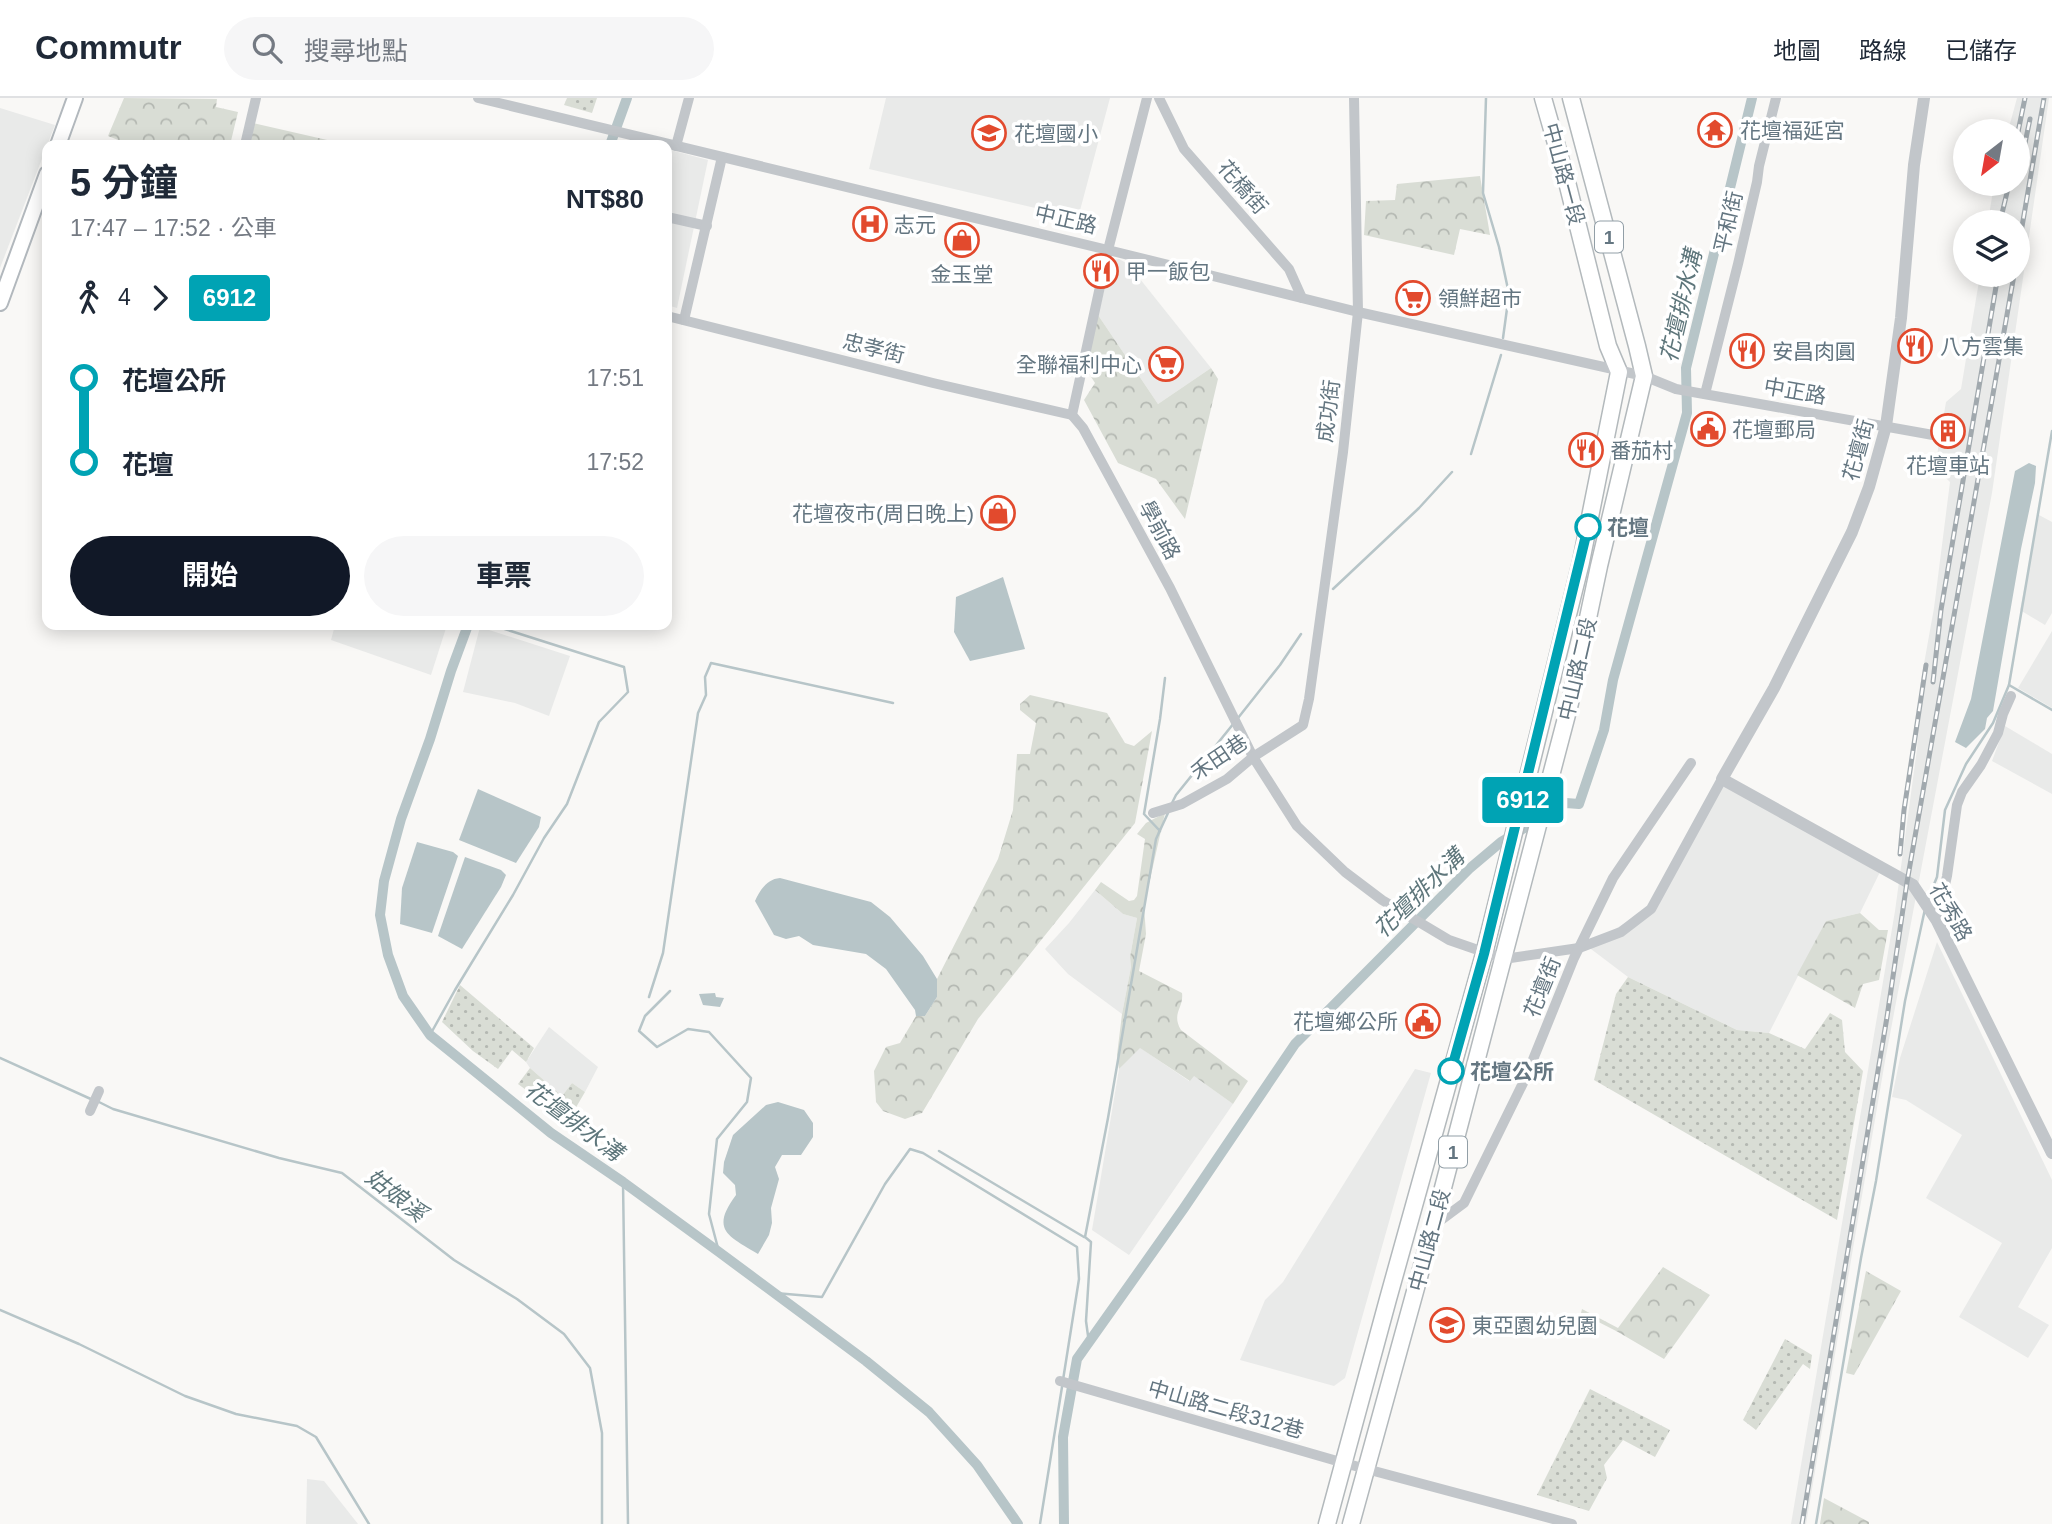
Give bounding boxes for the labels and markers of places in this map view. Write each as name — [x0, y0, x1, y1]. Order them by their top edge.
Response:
temple icon: 花壇福延宮 — [1696, 111, 1734, 149]
school or university icon: 花壇國小 — [970, 114, 1008, 152]
place label: 花壇福延宮 — [1740, 119, 1845, 142]
place label: 花壇國小 — [1014, 122, 1098, 145]
hospital icon: 志元 — [851, 205, 889, 243]
place label: 志元 — [894, 213, 936, 236]
shop icon: 金玉堂 — [943, 221, 981, 259]
restaurant icon: 甲一飯包 — [1082, 252, 1120, 290]
place label: 甲一飯包 — [1126, 260, 1210, 283]
place label: 金玉堂 — [931, 263, 994, 286]
supermarket icon: 領鮮超市 — [1394, 279, 1432, 317]
place label: 領鮮超市 — [1438, 287, 1522, 310]
restaurant icon: 八方雲集 — [1896, 327, 1934, 365]
restaurant icon: 安昌肉圓 — [1728, 332, 1766, 370]
place label: 八方雲集 — [1940, 335, 2024, 358]
place label: 安昌肉圓 — [1772, 340, 1856, 363]
supermarket icon: 全聯福利中心 — [1147, 345, 1185, 383]
place label: 全聯福利中心 — [1016, 353, 1142, 376]
public building icon: 花壇郵局 — [1689, 410, 1727, 448]
building icon: 花壇車站 — [1929, 412, 1967, 450]
place label: 花壇郵局 — [1732, 418, 1816, 441]
restaurant icon: 番茄村 — [1567, 431, 1605, 469]
place label: 番茄村 — [1610, 439, 1673, 462]
place label: 花壇車站 — [1906, 454, 1990, 477]
shop icon: 花壇夜市(周日晚上) — [979, 494, 1017, 532]
place label: 花壇夜市(周日晚上) — [792, 502, 974, 525]
marker: 花壇 — [1575, 514, 1601, 540]
place label: 花壇 — [1607, 516, 1649, 539]
public building icon: 花壇鄉公所 — [1404, 1002, 1442, 1040]
place label: 花壇鄉公所 — [1293, 1010, 1398, 1033]
marker: 花壇公所 — [1438, 1058, 1464, 1084]
place label: 花壇公所 — [1470, 1060, 1554, 1083]
school or university icon: 東亞園幼兒園 — [1428, 1306, 1466, 1344]
place label: 東亞園幼兒園 — [1472, 1314, 1598, 1337]

